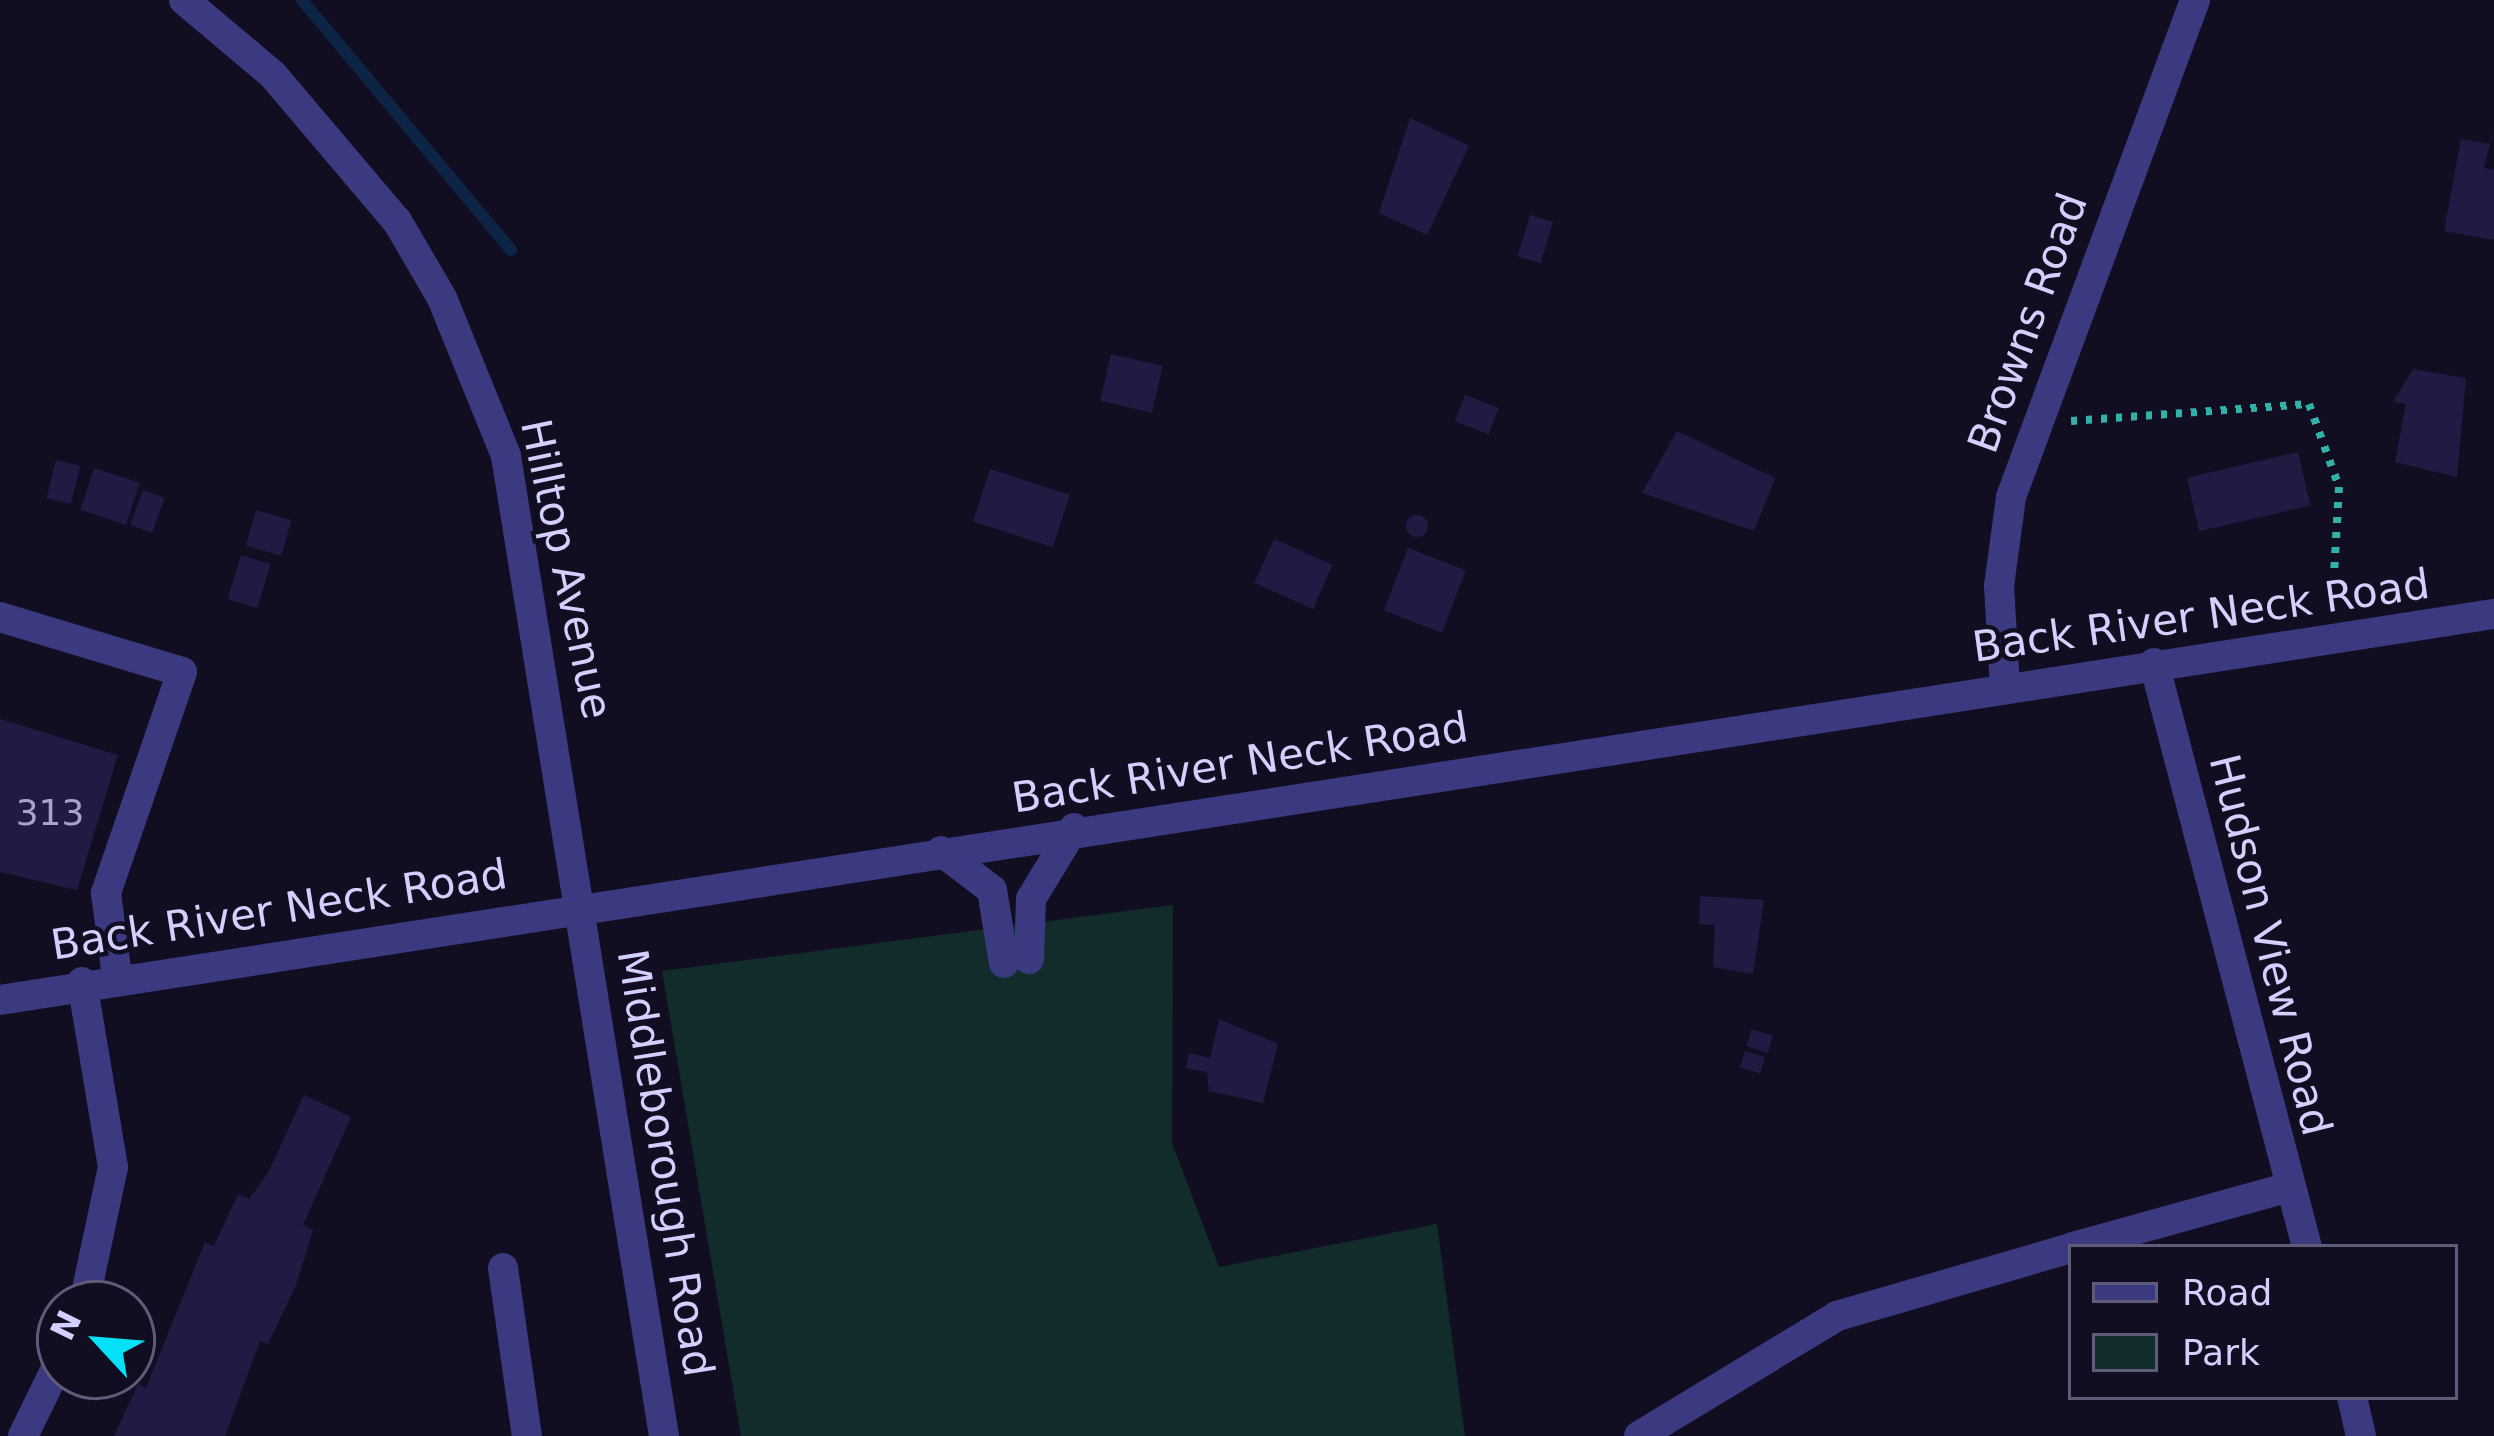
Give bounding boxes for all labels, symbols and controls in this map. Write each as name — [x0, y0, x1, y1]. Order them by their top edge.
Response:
street label: Browns Road — [1958, 186, 2098, 460]
street label: Hilltop Avenue — [510, 415, 622, 723]
street label: Back River Neck Road — [1969, 559, 2433, 673]
street label: Back River Neck Road — [1008, 702, 1472, 824]
street label: Hudson View Road — [2198, 749, 2342, 1141]
house number: 313 — [16, 791, 84, 835]
street label: Back River Neck Road — [47, 849, 511, 971]
street label: Middleborough Road — [606, 946, 724, 1380]
legend — [2068, 1244, 2458, 1400]
text: Road — [2182, 1272, 2272, 1313]
north arrow — [36, 1280, 156, 1400]
text: N — [42, 1304, 89, 1346]
text: Park — [2182, 1332, 2260, 1373]

